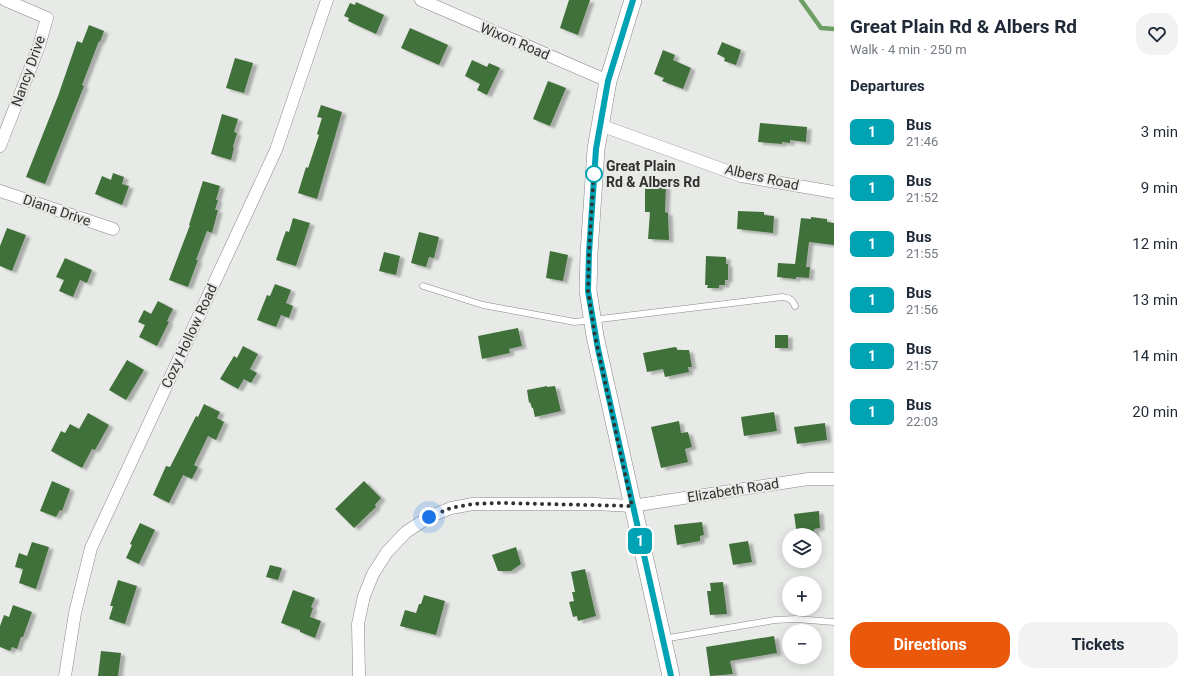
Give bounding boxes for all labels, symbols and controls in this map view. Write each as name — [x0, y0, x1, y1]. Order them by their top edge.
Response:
button: heart — [1136, 13, 1178, 55]
text: Great Plain Rd & Albers Rd — [850, 15, 1077, 38]
street label: Wixon Road — [478, 19, 552, 63]
street label: Nancy Drive — [8, 33, 48, 109]
text: Walk · 4 min · 250 m — [850, 42, 967, 57]
text: Departures — [850, 77, 925, 95]
text: Bus — [906, 116, 932, 134]
text: 3 min — [1141, 123, 1178, 141]
text: 1 — [868, 124, 876, 140]
text: 21:46 — [906, 134, 938, 149]
place label: Great Plain Rd & Albers Rd — [606, 158, 700, 190]
street label: Albers Road — [723, 161, 801, 193]
marker: Great Plain Rd & Albers Rd — [585, 165, 603, 183]
text: Bus — [906, 172, 932, 190]
text: 9 min — [1141, 179, 1178, 197]
text: 1 — [868, 180, 876, 196]
text: 21:52 — [906, 190, 938, 205]
street label: Diana Drive — [21, 191, 93, 229]
text: Bus — [906, 228, 932, 246]
text: 12 min — [1132, 235, 1178, 253]
text: 1 — [868, 236, 876, 252]
text: 21:55 — [906, 246, 938, 261]
street label: Cozy Hollow Road — [158, 281, 220, 391]
text: Bus — [906, 284, 932, 302]
text: 13 min — [1132, 291, 1178, 309]
text: 1 — [868, 292, 876, 308]
text: 21:56 — [906, 302, 938, 317]
text: Bus — [906, 340, 932, 358]
text: 14 min — [1132, 347, 1178, 365]
text: 1 — [868, 348, 876, 364]
text: 21:57 — [906, 358, 938, 373]
text: Bus — [906, 396, 932, 414]
text: 20 min — [1132, 403, 1178, 421]
text: 1 — [868, 404, 876, 420]
text: 22:03 — [906, 414, 938, 429]
street label: Elizabeth Road — [686, 475, 780, 505]
your location — [419, 507, 439, 527]
line badge: 1 — [627, 528, 653, 554]
map controls — [782, 528, 822, 664]
button: layers — [782, 528, 822, 568]
text: 1 — [636, 533, 644, 549]
button: + — [782, 576, 822, 616]
button: Directions — [850, 622, 1010, 668]
button: Tickets — [1018, 622, 1178, 668]
button: − — [782, 624, 822, 664]

